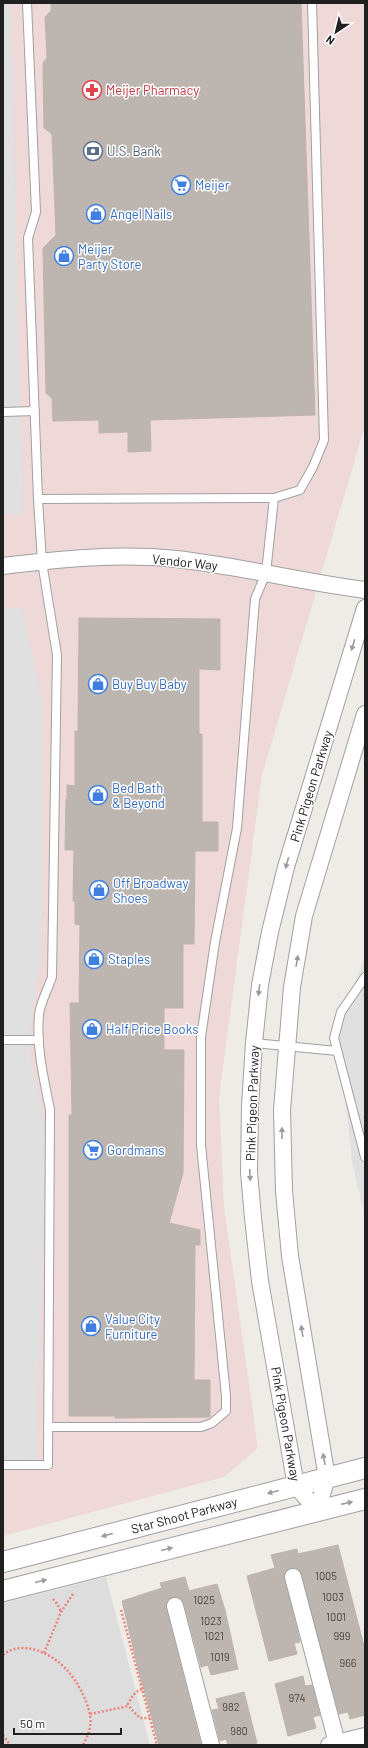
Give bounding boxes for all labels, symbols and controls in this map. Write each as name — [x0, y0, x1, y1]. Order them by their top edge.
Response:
north arrow — [316, 12, 356, 52]
text: N — [323, 33, 337, 48]
pharmacy icon: Meijer Pharmacy — [81, 79, 103, 101]
place label: Meijer Pharmacy — [106, 82, 199, 98]
bank icon: U.S. Bank — [82, 140, 104, 162]
place label: U.S. Bank — [107, 143, 161, 159]
supermarket icon: Meijer — [170, 174, 192, 196]
place label: Meijer — [195, 177, 230, 193]
shop icon: Angel Nails — [85, 203, 107, 225]
place label: Angel Nails — [110, 206, 172, 222]
place label: Meijer Party Store — [78, 241, 141, 272]
shop icon: Meijer Party Store — [53, 245, 75, 267]
street label: Vendor Way — [151, 551, 219, 573]
one-way arrow — [350, 639, 356, 651]
shop icon: Buy Buy Baby — [87, 673, 109, 695]
place label: Buy Buy Baby — [112, 676, 187, 692]
street label: Pink Pigeon Parkway — [286, 728, 336, 844]
place label: Bed Bath & Beyond — [112, 780, 165, 811]
shop icon: Bed Bath & Beyond — [87, 784, 109, 806]
one-way arrow — [284, 857, 290, 869]
place label: Off Broadway Shoes — [113, 875, 188, 906]
shop icon: Off Broadway Shoes — [88, 879, 110, 901]
shop icon: Staples — [83, 948, 105, 970]
place label: Staples — [108, 951, 150, 967]
one-way arrow — [294, 955, 300, 967]
one-way arrow — [256, 984, 263, 996]
shop icon: Half Price Books — [81, 1018, 103, 1040]
place label: Half Price Books — [106, 1021, 198, 1037]
street label: Pink Pigeon Parkway — [242, 1045, 262, 1161]
one-way arrow — [279, 1126, 285, 1139]
supermarket icon: Gordmans — [82, 1139, 104, 1161]
place label: Gordmans — [107, 1142, 164, 1158]
one-way arrow — [246, 1169, 253, 1182]
place label: Value City Furniture — [105, 1311, 160, 1342]
shop icon: Value City Furniture — [80, 1315, 102, 1337]
one-way arrow — [299, 1325, 305, 1337]
street label: Pink Pigeon Parkway — [268, 1365, 304, 1483]
one-way arrow — [321, 1453, 327, 1466]
one-way arrow — [267, 1489, 279, 1495]
street label: Star Shoot Parkway — [129, 1493, 239, 1537]
one-way arrow — [341, 1500, 353, 1506]
one-way arrow — [100, 1532, 112, 1538]
one-way arrow — [161, 1546, 173, 1552]
house number: 1005 — [315, 1569, 337, 1582]
one-way arrow — [35, 1578, 47, 1584]
house number: 1003 — [322, 1590, 344, 1603]
house number: 1025 — [193, 1593, 215, 1606]
house number: 1001 — [326, 1610, 346, 1623]
house number: 1023 — [200, 1614, 222, 1627]
house number: 1021 — [204, 1629, 224, 1642]
house number: 999 — [333, 1629, 351, 1642]
house number: 1019 — [210, 1650, 230, 1663]
house number: 966 — [339, 1656, 357, 1669]
house number: 974 — [289, 1691, 306, 1704]
house number: 982 — [222, 1700, 240, 1713]
scale bar — [14, 1710, 121, 1736]
text: 50 m — [20, 1716, 45, 1730]
house number: 980 — [230, 1724, 248, 1737]

